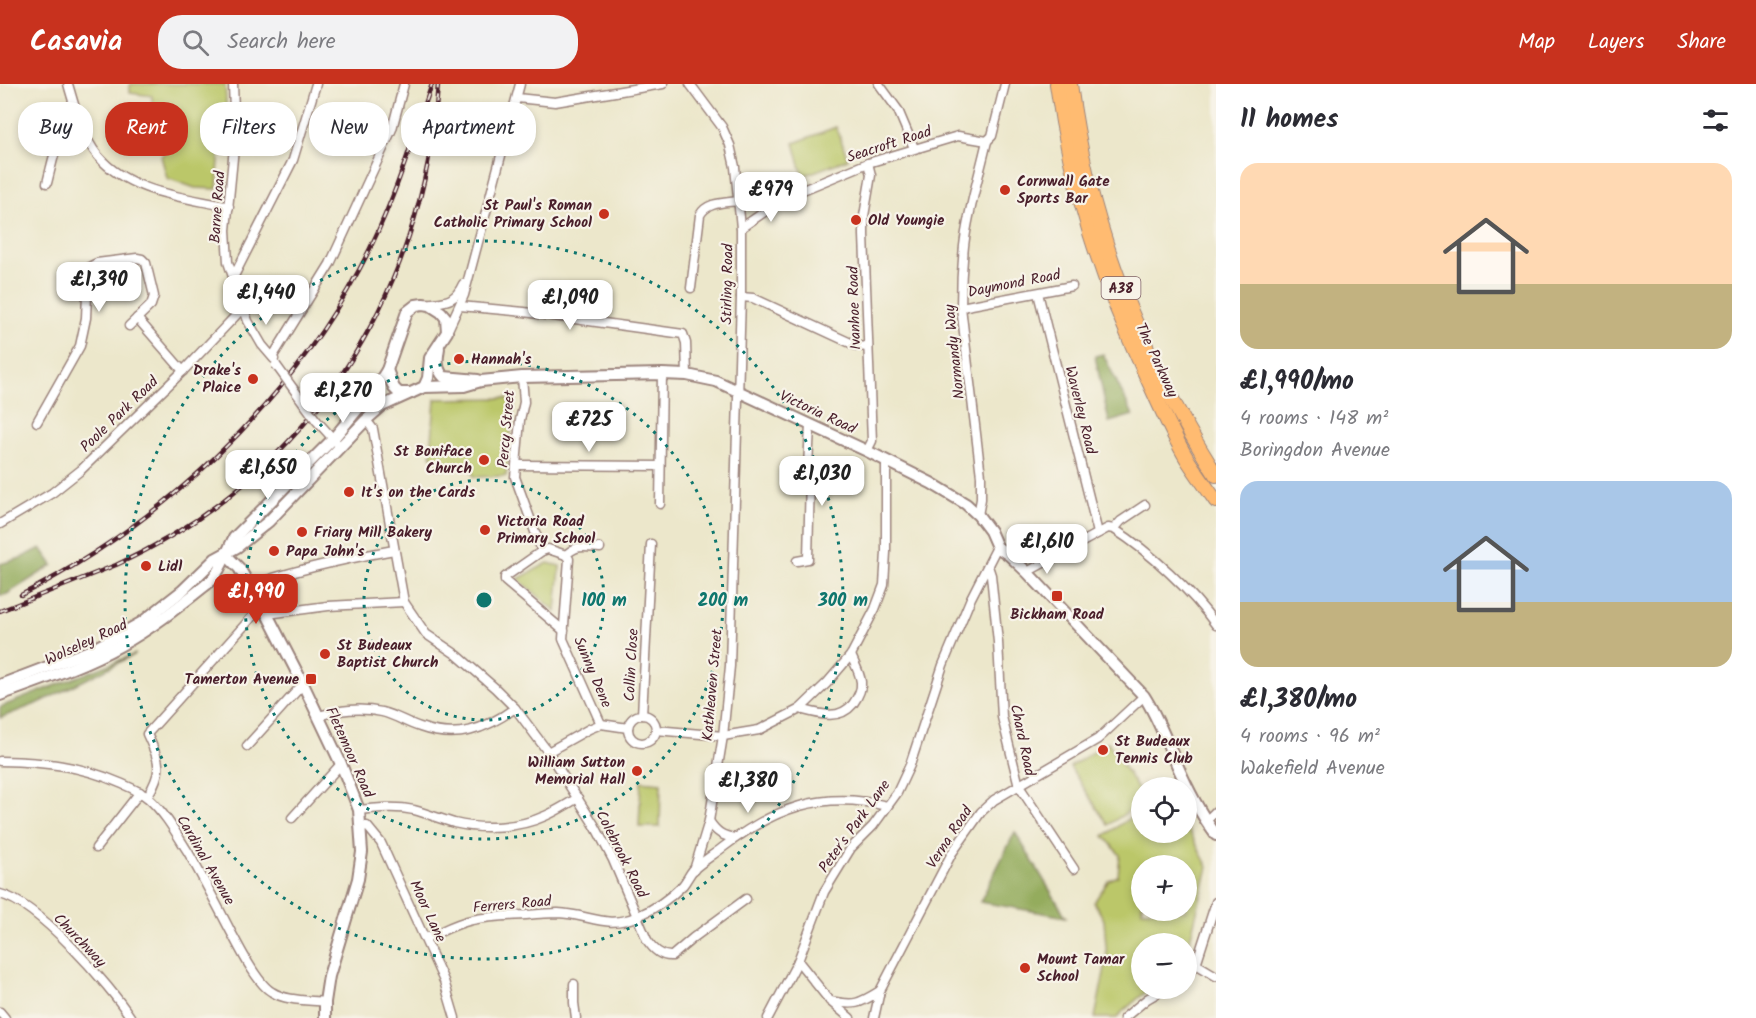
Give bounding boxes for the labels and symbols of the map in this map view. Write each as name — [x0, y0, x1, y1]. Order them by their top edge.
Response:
street label: Seacroft Road — [844, 120, 935, 170]
street label: Barne Road — [204, 170, 233, 244]
place label: Cornwall Gate Sports Bar — [1017, 170, 1110, 211]
pin: £979 — [735, 172, 807, 223]
marker: Cornwall Gate Sports Bar — [998, 183, 1012, 197]
place label: St Paul's Roman Catholic Primary School — [434, 194, 592, 235]
marker: St Paul's Roman Catholic Primary School — [597, 207, 611, 221]
place label: Old Youngie — [868, 209, 945, 233]
marker: Old Youngie — [849, 213, 863, 227]
street label: Stirling Road — [715, 243, 741, 325]
pin: £1,390 — [50, 262, 148, 313]
street label: Daymond Road — [966, 263, 1063, 305]
street label: Ivanhoe Road — [842, 265, 868, 350]
pin: £1,440 — [217, 275, 315, 326]
road number: A38 — [1102, 277, 1140, 299]
pin: £1,090 — [521, 280, 619, 331]
street label: Normandy Way — [938, 302, 972, 401]
street label: The Parkway — [1128, 319, 1184, 403]
place label: Hannah's — [471, 348, 531, 372]
marker: Hannah's — [452, 352, 466, 366]
place label: Drake's Plaice — [193, 359, 242, 400]
street label: Waverley Road — [1057, 363, 1103, 457]
street label: Poole Park Road — [75, 370, 165, 459]
marker: Drake's Plaice — [246, 372, 260, 386]
pin: £1,270 — [294, 373, 392, 424]
street label: Victoria Road — [775, 385, 860, 441]
street label: Percy Street — [492, 389, 522, 469]
pin: £725 — [553, 402, 625, 453]
place label: St Boniface Church — [394, 440, 473, 481]
pin: £1,650 — [219, 450, 317, 501]
marker: St Boniface Church — [477, 453, 491, 467]
pin: £1,030 — [773, 456, 871, 507]
place label: It's on the Cards — [361, 481, 475, 505]
marker: It's on the Cards — [342, 485, 356, 499]
place label: Victoria Road Primary School — [497, 510, 595, 551]
place label: Friary Mill Bakery — [314, 521, 432, 545]
marker: Victoria Road Primary School — [478, 523, 492, 537]
pin: £1,610 — [998, 524, 1096, 575]
marker: Friary Mill Bakery — [295, 525, 309, 539]
place label: Papa John's — [286, 540, 365, 564]
marker: Papa John's — [267, 544, 281, 558]
place label: Lidl — [158, 555, 182, 579]
marker: Lidl — [139, 559, 153, 573]
pin: £1,990 — [207, 574, 305, 625]
text: 100 m — [581, 587, 627, 616]
text: 200 m — [698, 587, 749, 616]
text: 300 m — [817, 587, 868, 616]
marker: Bickham Road — [1050, 589, 1064, 603]
centre of rings — [474, 590, 494, 610]
place label: Bickham Road — [1010, 603, 1105, 627]
street label: Wolseley Road — [41, 613, 132, 673]
street label: Collin Close — [618, 628, 646, 702]
street label: Kathleaven Street — [696, 628, 730, 742]
street label: Sunny Dene — [566, 633, 618, 712]
place label: St Budeaux Baptist Church — [337, 634, 439, 675]
marker: St Budeaux Baptist Church — [318, 647, 332, 661]
place label: Tamerton Avenue — [184, 668, 300, 692]
marker: Tamerton Avenue — [304, 672, 318, 686]
street label: Chard Road — [1003, 702, 1041, 779]
street label: Fletemoor Road — [318, 703, 380, 802]
place label: St Budeaux Tennis Club — [1115, 730, 1193, 771]
marker: St Budeaux Tennis Club — [1096, 743, 1110, 757]
place label: William Sutton Memorial Hall — [527, 751, 625, 792]
pin: £1,380 — [699, 763, 797, 814]
marker: William Sutton Memorial Hall — [630, 764, 644, 778]
street label: Peter's Park Lane — [813, 775, 897, 878]
street label: Verna Road — [920, 801, 979, 874]
street label: Colebrook Road — [589, 806, 654, 903]
street label: Cardinal Avenue — [170, 811, 241, 910]
street label: Moor Lane — [402, 876, 452, 947]
street label: Ferrers Road — [472, 890, 553, 920]
street label: Churchway — [47, 908, 112, 974]
place label: Mount Tamar School — [1037, 948, 1125, 989]
marker: Mount Tamar School — [1018, 961, 1032, 975]

